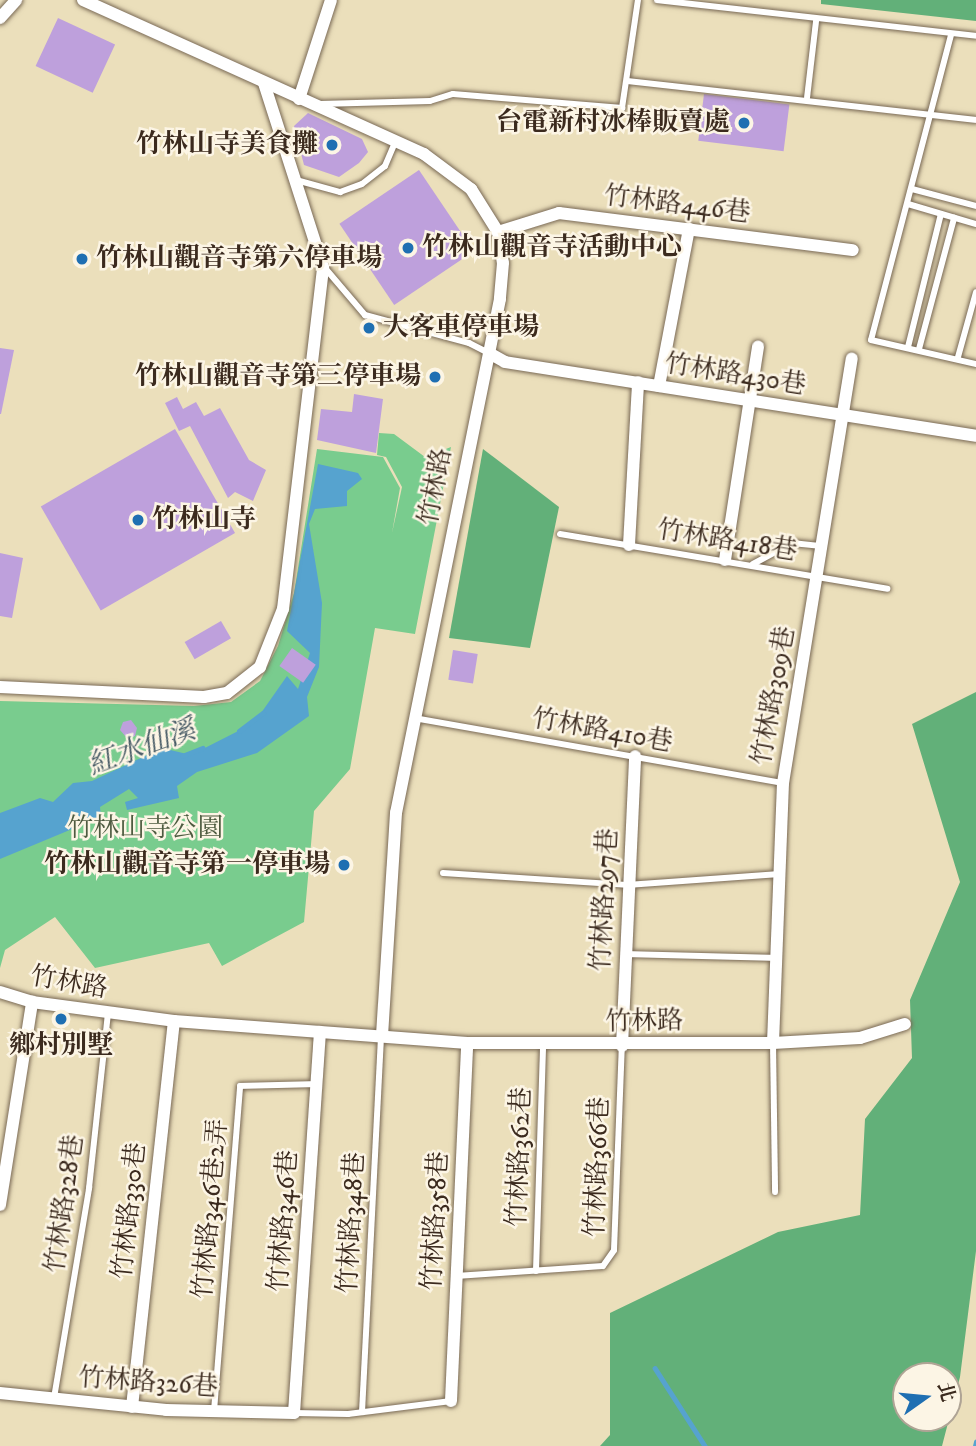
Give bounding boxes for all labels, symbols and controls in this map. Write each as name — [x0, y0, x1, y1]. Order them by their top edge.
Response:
place label: 台電新村冰棒販賣處 — [496, 107, 730, 139]
marker: 台電新村冰棒販賣處 — [736, 115, 752, 131]
place label: 竹林山寺美食攤 — [136, 129, 318, 161]
marker: 竹林山寺美食攤 — [324, 137, 340, 153]
street label: 竹林路446巷 — [602, 181, 752, 229]
place label: 竹林山觀音寺活動中心 — [422, 232, 682, 264]
marker: 竹林山觀音寺活動中心 — [400, 240, 416, 256]
place label: 竹林山觀音寺第六停車場 — [96, 243, 382, 275]
marker: 竹林山觀音寺第六停車場 — [74, 251, 90, 267]
place label: 大客車停車場 — [383, 312, 539, 344]
marker: 大客車停車場 — [361, 320, 377, 336]
street label: 竹林路430巷 — [662, 348, 808, 402]
place label: 竹林山觀音寺第三停車場 — [135, 361, 421, 393]
marker: 竹林山觀音寺第三停車場 — [427, 369, 443, 385]
street label: 竹林路 — [413, 446, 459, 528]
place label: 竹林山寺 — [152, 504, 256, 536]
marker: 竹林山寺 — [130, 512, 146, 528]
street label: 竹林路418巷 — [655, 515, 799, 567]
street label: 竹林路309巷 — [746, 624, 802, 768]
street label: 竹林路410巷 — [529, 703, 675, 759]
water label: 紅水仙溪 — [84, 713, 200, 783]
park label: 竹林山寺公園 — [67, 813, 223, 845]
street label: 竹林路297巷 — [586, 828, 624, 972]
place label: 竹林山觀音寺第一停車場 — [44, 849, 330, 881]
marker: 竹林山觀音寺第一停車場 — [336, 857, 352, 873]
street label: 竹林路 — [28, 961, 110, 1005]
street label: 竹林路 — [605, 1006, 683, 1038]
marker: 鄉村別墅 — [53, 1011, 69, 1027]
place label: 鄉村別墅 — [9, 1030, 113, 1062]
street label: 竹林路362巷 — [502, 1086, 538, 1228]
street label: 竹林路366巷 — [580, 1096, 616, 1238]
street label: 竹林路346巷2弄 — [188, 1117, 234, 1301]
street label: 竹林路328巷 — [40, 1133, 90, 1275]
street label: 竹林路330巷 — [107, 1141, 153, 1281]
street label: 竹林路346巷 — [263, 1149, 305, 1293]
street label: 竹林路358巷 — [417, 1150, 455, 1292]
street label: 竹林路348巷 — [333, 1151, 371, 1295]
north arrow — [892, 1362, 962, 1432]
street label: 竹林路326巷 — [77, 1363, 219, 1403]
text: 北 — [932, 1380, 959, 1404]

